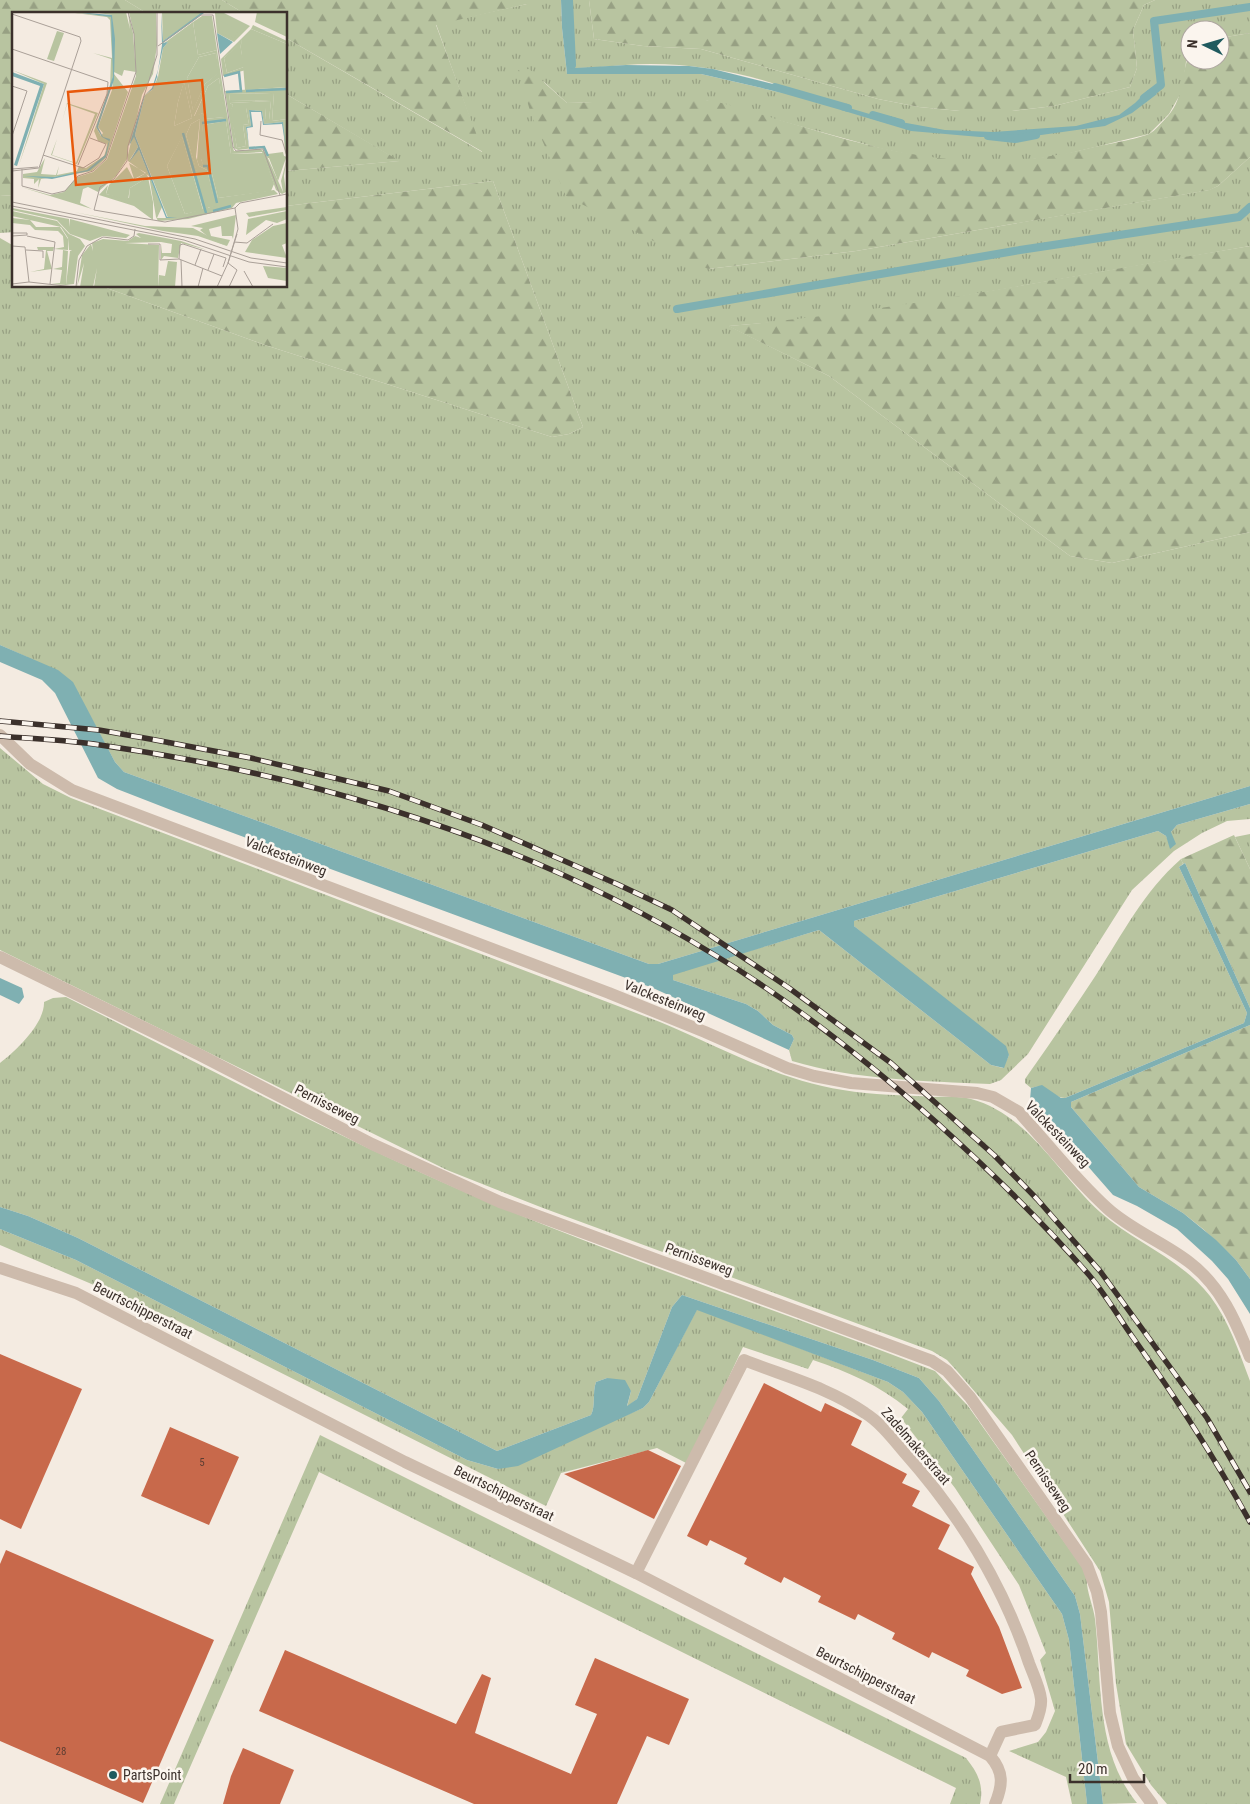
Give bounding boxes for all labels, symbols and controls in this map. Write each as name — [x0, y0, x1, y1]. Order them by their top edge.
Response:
inset map — [12, 12, 288, 288]
north arrow — [1180, 20, 1230, 70]
text: N — [1184, 39, 1200, 49]
street label: Valckesteinweg — [243, 833, 329, 879]
street label: Valckesteinweg — [622, 976, 708, 1024]
street label: Pernisseweg — [292, 1081, 362, 1127]
street label: Valckesteinweg — [1022, 1097, 1094, 1171]
street label: Pernisseweg — [663, 1239, 735, 1279]
street label: Beurtschipperstraat — [91, 1278, 195, 1342]
street label: Zadelmakerstraat — [878, 1404, 954, 1488]
street label: Pernisseweg — [1022, 1447, 1074, 1515]
house number: 5 — [199, 1456, 205, 1469]
street label: Beurtschipperstraat — [451, 1462, 557, 1524]
street label: Beurtschipperstraat — [814, 1643, 918, 1707]
house number: 28 — [56, 1745, 66, 1758]
scale bar — [1070, 1752, 1144, 1784]
text: 20 m — [1078, 1760, 1108, 1778]
place label: PartsPoint — [123, 1767, 181, 1783]
marker: PartsPoint — [107, 1769, 119, 1781]

